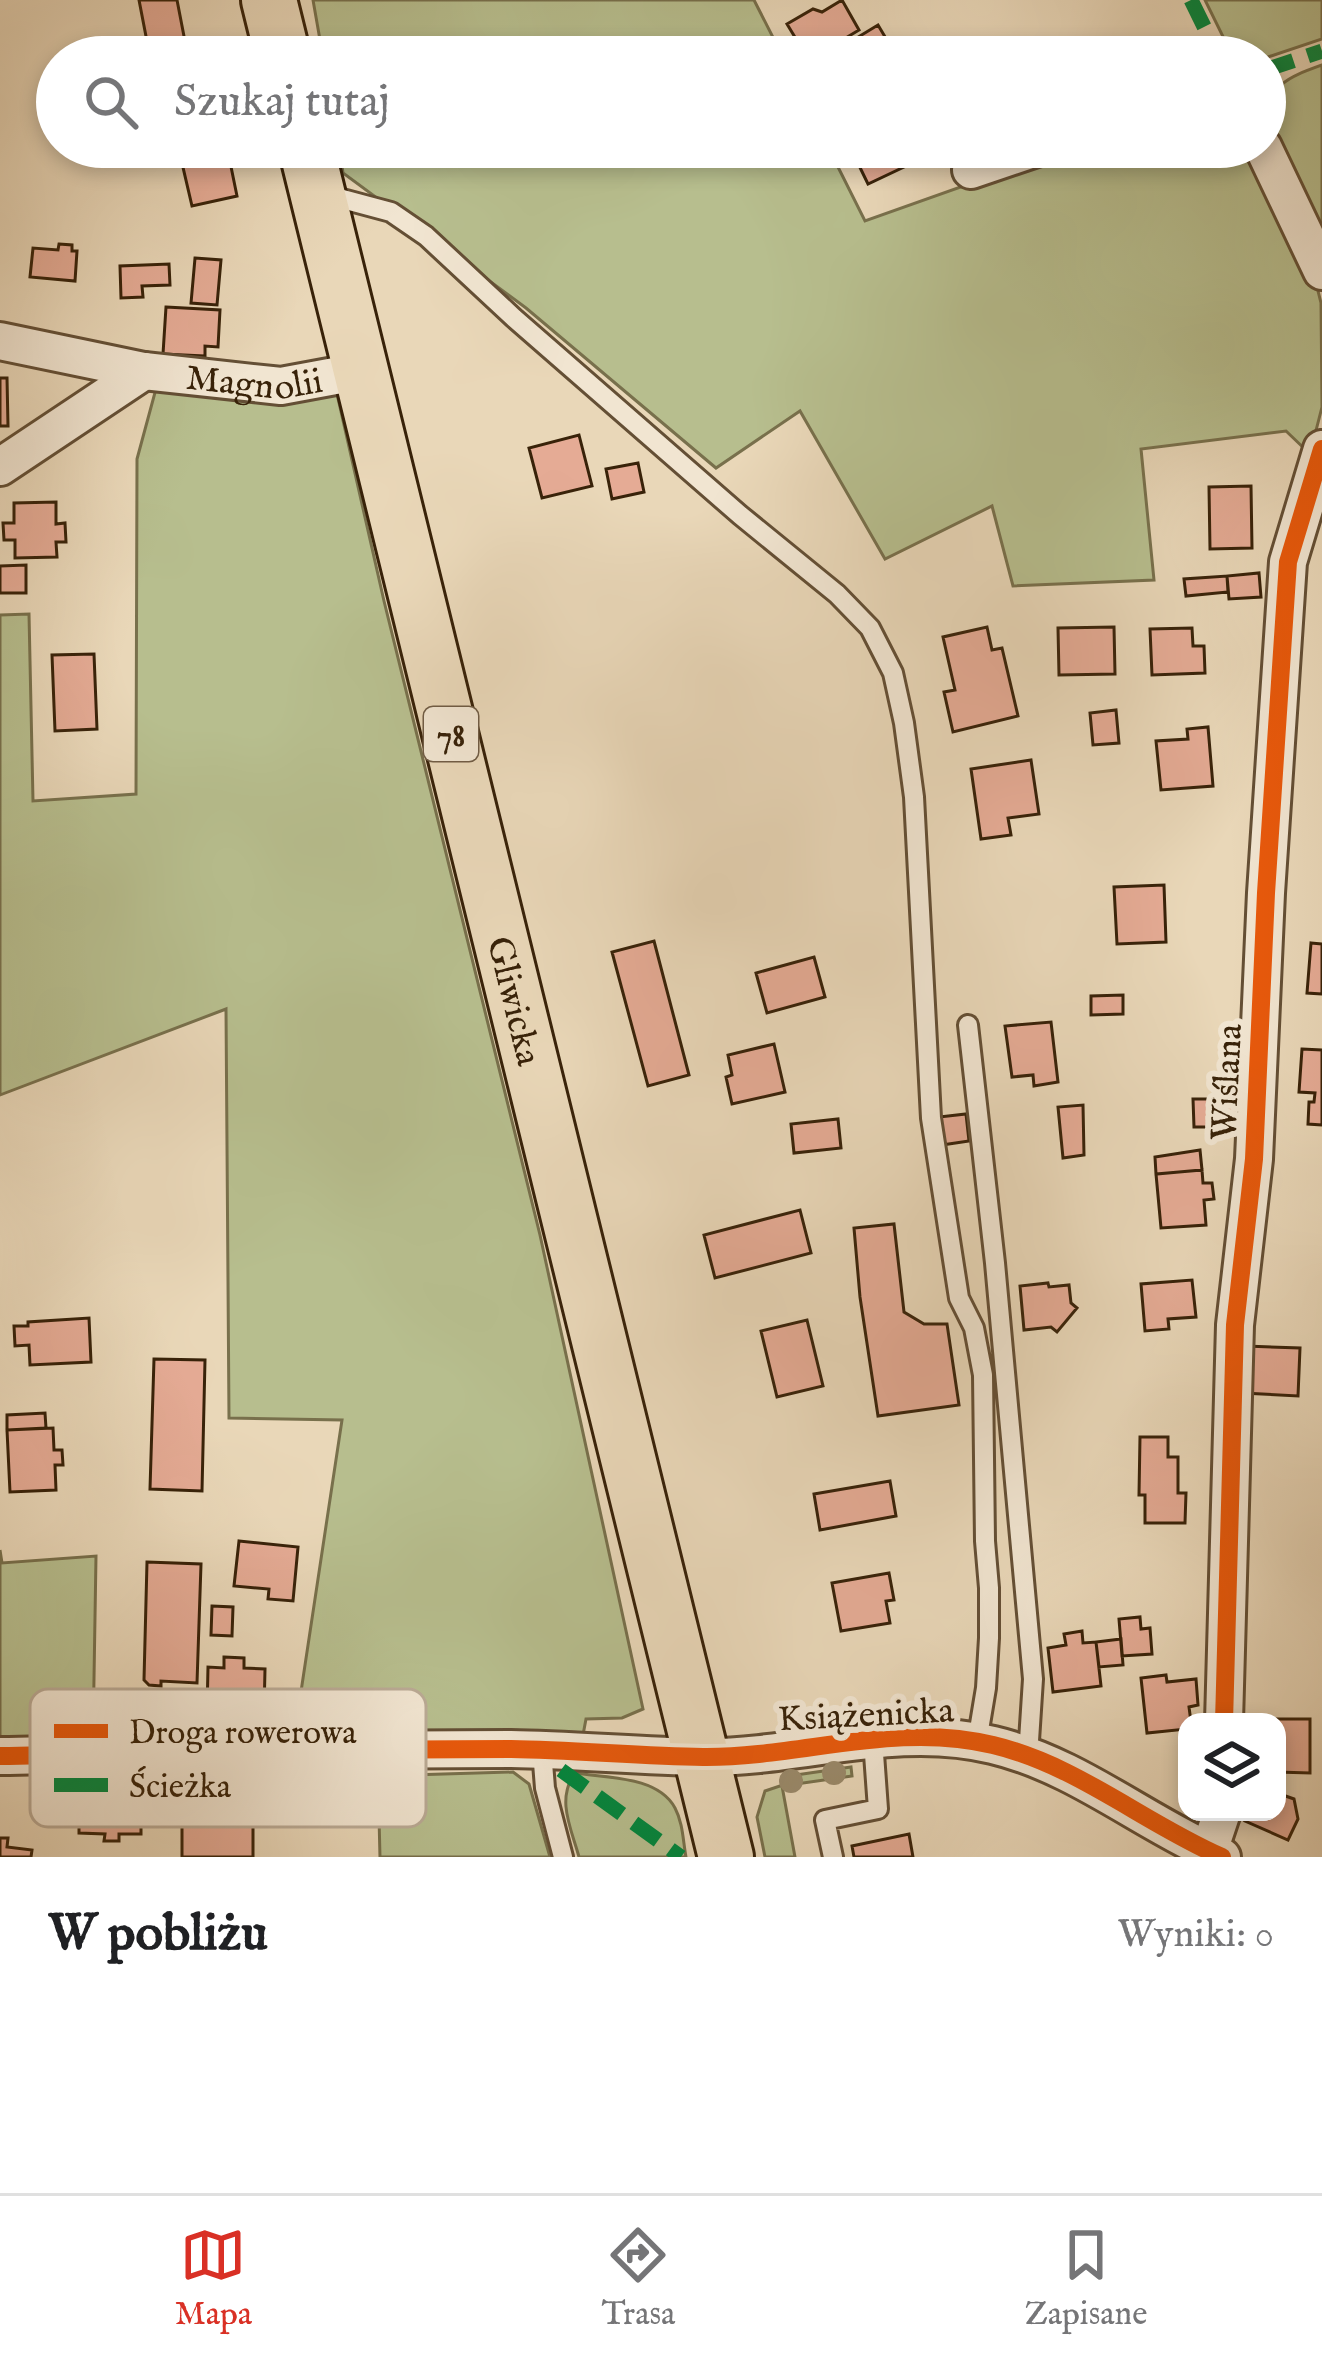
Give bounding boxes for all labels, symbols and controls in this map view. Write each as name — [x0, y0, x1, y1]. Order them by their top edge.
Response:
search box — [36, 36, 1286, 168]
icon: search — [78, 69, 144, 135]
text: Szukaj tutaj — [174, 74, 390, 131]
street label: Magnolii — [184, 356, 326, 413]
road number: 78 — [424, 707, 478, 761]
street label: Gliwicka — [475, 932, 551, 1071]
street label: Wiślana — [1202, 1022, 1254, 1142]
street label: Książenicka — [777, 1688, 956, 1744]
legend — [30, 1689, 426, 1827]
text: Droga rowerowa — [129, 1713, 357, 1755]
map controls — [1178, 1713, 1286, 1821]
button: layers — [1178, 1713, 1286, 1821]
text: Ścieżka — [129, 1766, 232, 1809]
text: W pobliżu — [48, 1903, 268, 1968]
text: Wyniki: 0 — [1118, 1911, 1274, 1960]
tab: Mapa — [175, 2222, 252, 2336]
tab: Trasa — [602, 2222, 675, 2336]
tab: Zapisane — [1025, 2222, 1147, 2336]

